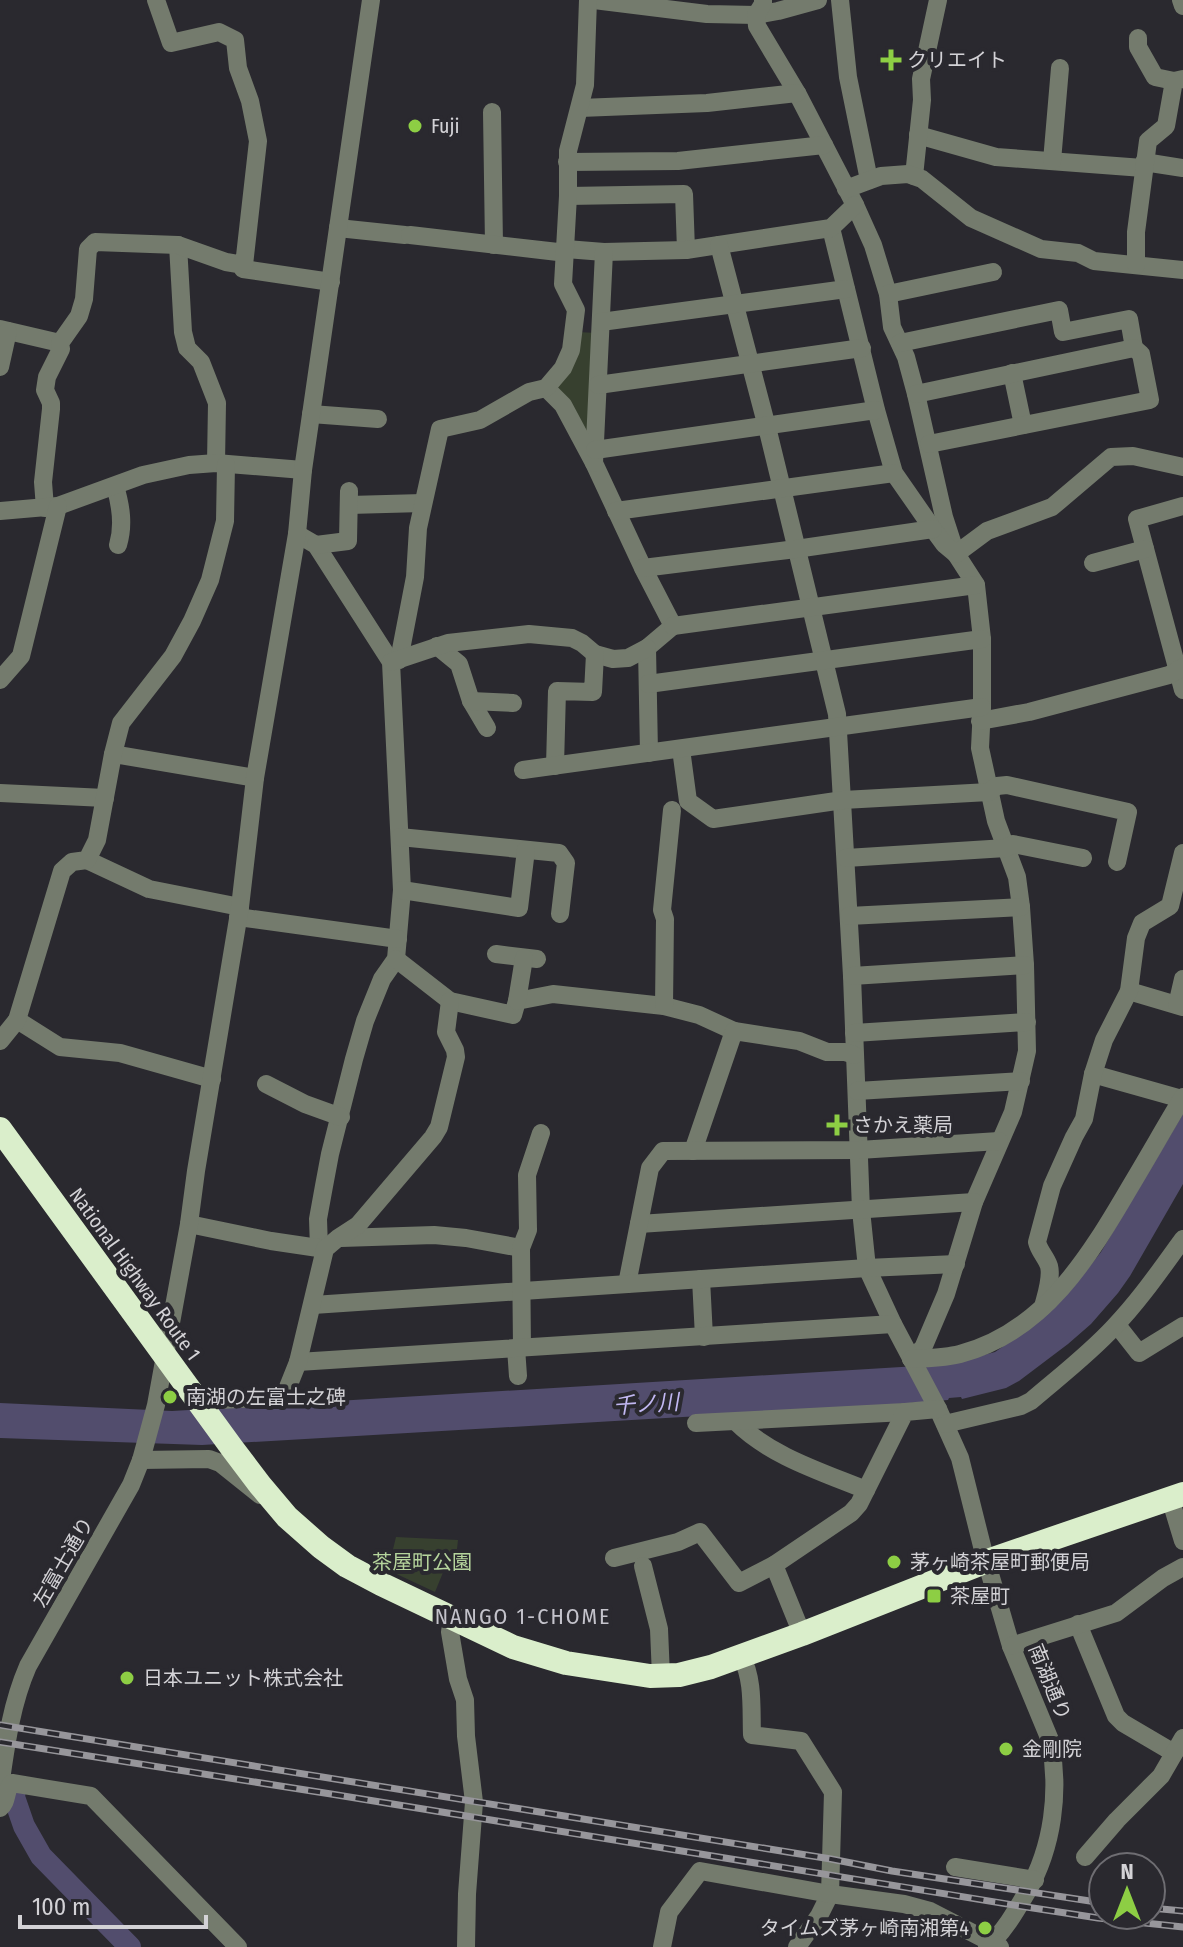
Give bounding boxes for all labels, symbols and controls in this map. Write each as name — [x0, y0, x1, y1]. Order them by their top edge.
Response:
place label: クリエイト — [907, 48, 1007, 72]
marker: クリエイト — [882, 51, 900, 69]
place label: Fuji — [431, 114, 460, 138]
marker: Fuji — [406, 117, 424, 135]
place label: さかえ薬局 — [853, 1113, 953, 1137]
marker: さかえ薬局 — [828, 1116, 846, 1134]
street label: National Highway Route 1 — [64, 1183, 206, 1365]
place label: 南湖の左富士之碑 — [186, 1385, 346, 1409]
marker: 南湖の左富士之碑 — [161, 1388, 179, 1406]
water label: 千ノ川 — [612, 1388, 682, 1420]
street label: 左富士通り — [28, 1513, 98, 1611]
park label: 茶屋町公園 — [372, 1550, 472, 1574]
place label: 茅ヶ崎茶屋町郵便局 — [910, 1550, 1090, 1574]
marker: 茅ヶ崎茶屋町郵便局 — [885, 1553, 903, 1571]
place label: 茶屋町 — [950, 1584, 1010, 1608]
marker: 茶屋町 — [925, 1587, 943, 1605]
district label: NANGO 1-CHOME — [435, 1603, 611, 1630]
street label: 南湖通り — [1024, 1640, 1076, 1724]
place label: 日本ユニット株式会社 — [143, 1666, 343, 1690]
marker: 日本ユニット株式会社 — [118, 1669, 136, 1687]
place label: 金剛院 — [1022, 1737, 1082, 1761]
marker: 金剛院 — [997, 1740, 1015, 1758]
north arrow — [1087, 1851, 1167, 1931]
text: N — [1120, 1858, 1134, 1885]
scale bar — [20, 1879, 206, 1929]
text: 100 m — [32, 1893, 90, 1921]
place label: タイムズ茅ヶ崎南湘第4 — [760, 1916, 969, 1940]
marker: タイムズ茅ヶ崎南湘第4 — [976, 1919, 994, 1937]

